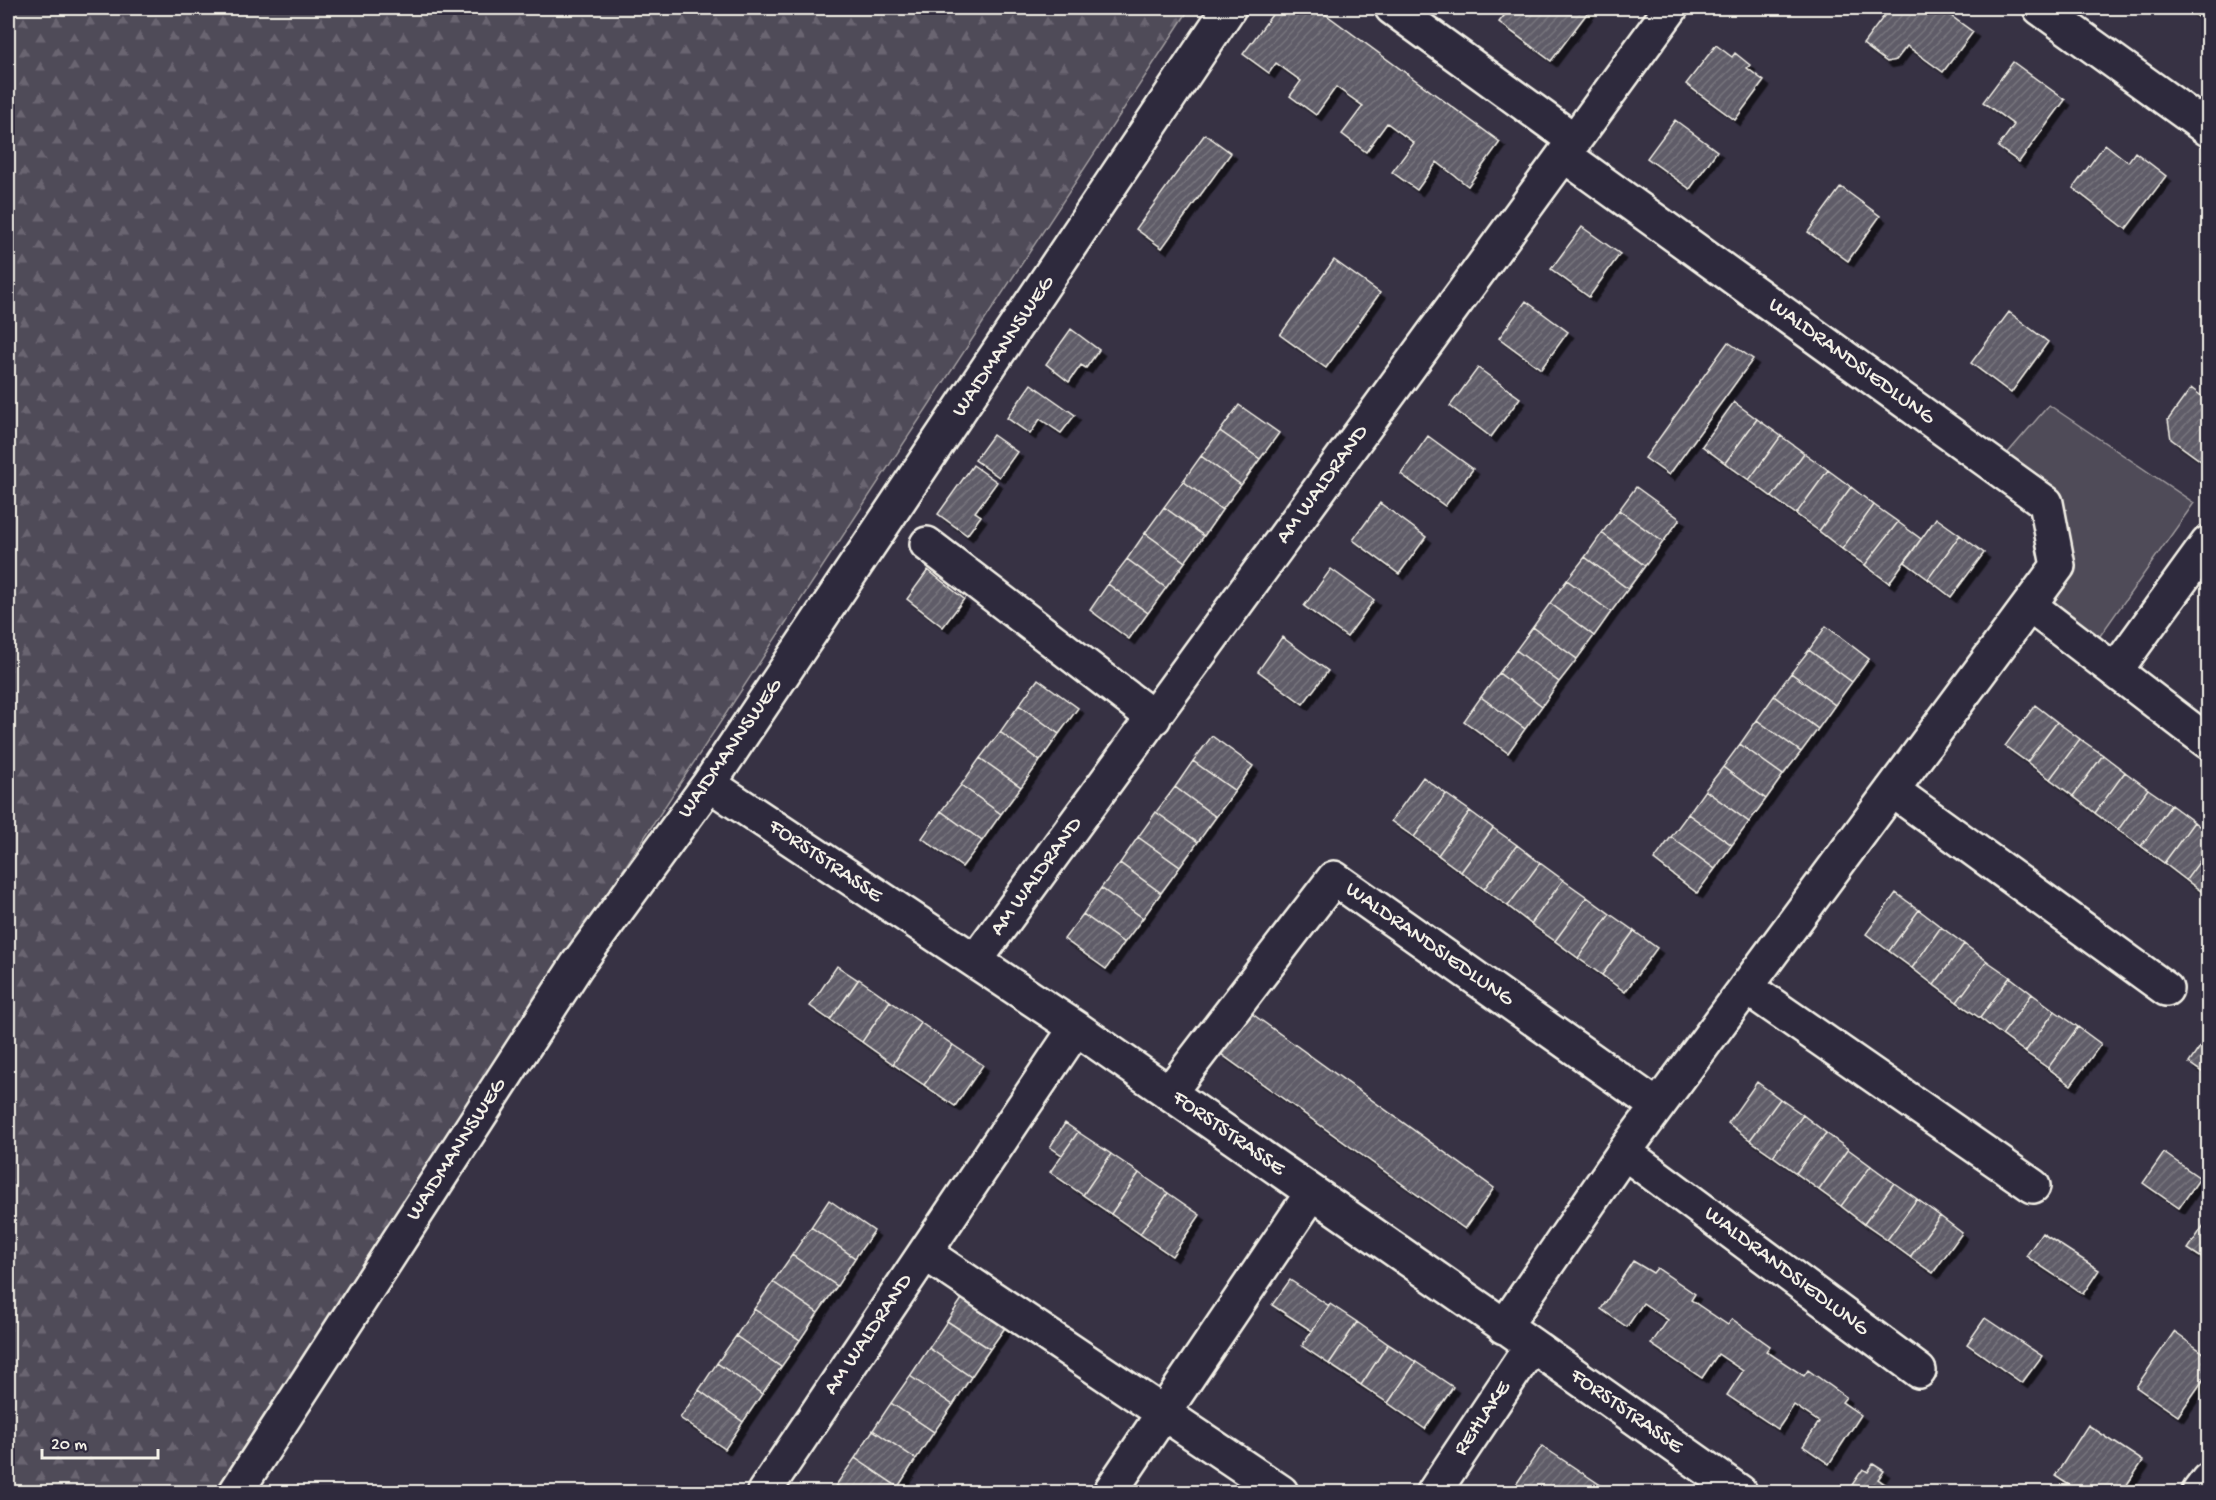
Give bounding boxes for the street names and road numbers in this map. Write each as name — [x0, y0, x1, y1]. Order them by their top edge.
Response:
street label: WAIDMANNSWEG — [947, 271, 1061, 423]
street label: WALDRANDSIEDLUNG — [1763, 293, 1940, 432]
street label: AM WALDRAND — [1271, 420, 1375, 550]
street label: WAIDMANNSWEG — [673, 673, 790, 824]
street label: AM WALDRAND — [985, 812, 1089, 942]
street label: FORSTSTRASSE — [762, 814, 888, 910]
street label: WALDRANDSIEDLUNG — [1340, 877, 1519, 1014]
street label: WAIDMANNSWEG — [401, 1073, 513, 1226]
street label: FORSTSTRASSE — [1166, 1085, 1291, 1183]
street label: WALDRANDSIEDLUNG — [1698, 1201, 1875, 1343]
street label: AM WALDRAND — [819, 1269, 919, 1401]
street label: FORSTSTRASSE — [1564, 1363, 1689, 1461]
street label: REHLAKE — [1449, 1376, 1518, 1461]

